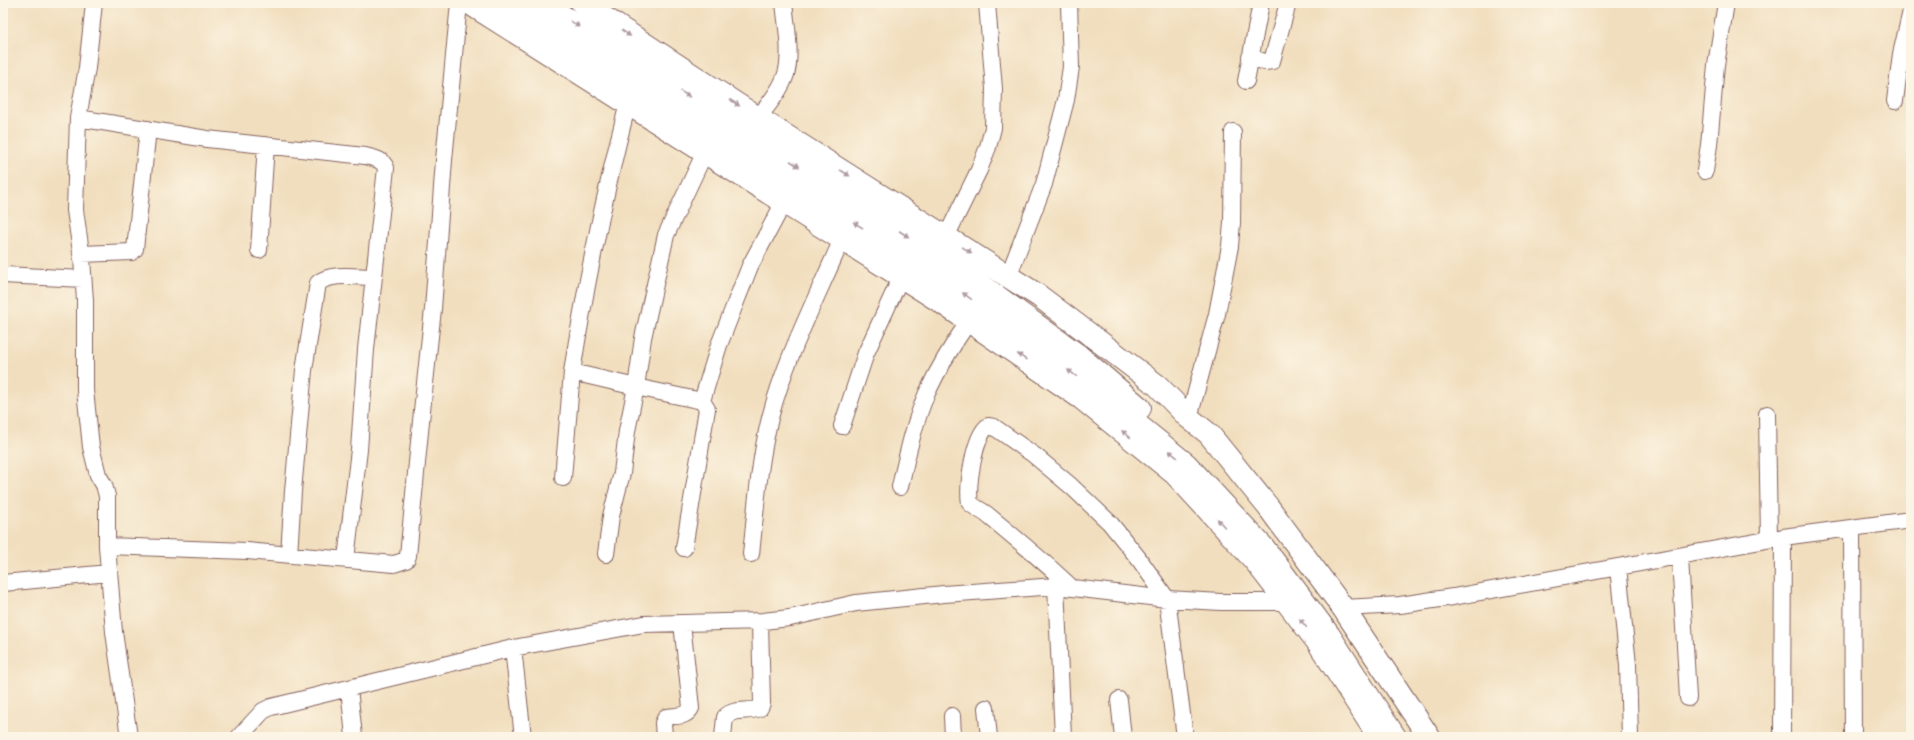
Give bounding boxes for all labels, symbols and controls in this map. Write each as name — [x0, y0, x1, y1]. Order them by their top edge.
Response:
one-way arrow — [570, 20, 580, 28]
one-way arrow — [620, 29, 632, 36]
one-way arrow — [680, 90, 690, 98]
one-way arrow — [729, 100, 741, 107]
one-way arrow — [789, 160, 800, 167]
one-way arrow — [839, 170, 851, 177]
one-way arrow — [853, 221, 863, 229]
one-way arrow — [898, 230, 910, 237]
one-way arrow — [961, 247, 972, 254]
one-way arrow — [961, 292, 972, 300]
one-way arrow — [1016, 353, 1027, 361]
one-way arrow — [1066, 369, 1077, 377]
one-way arrow — [1121, 430, 1132, 439]
one-way arrow — [1168, 449, 1179, 458]
one-way arrow — [1217, 518, 1226, 527]
one-way arrow — [1299, 618, 1307, 629]

